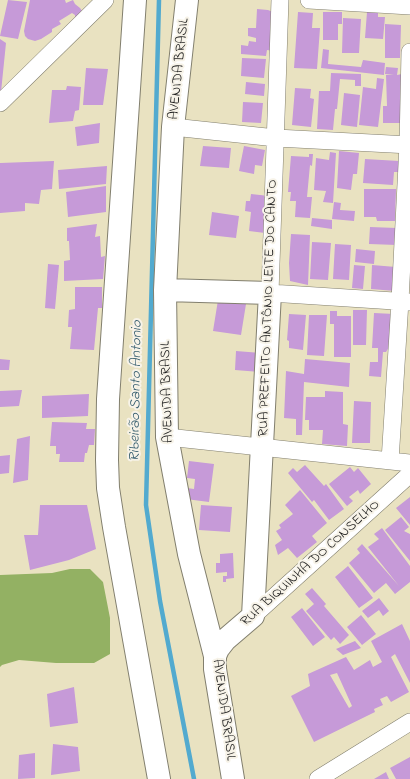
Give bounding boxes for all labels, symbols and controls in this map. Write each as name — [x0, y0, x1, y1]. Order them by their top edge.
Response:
street label: AVENIDA BRASIL — [166, 17, 194, 121]
street label: RUA PREFEITO ANTÔNIO LEITE DO CANTO — [256, 179, 282, 437]
water label: Ribeirão Santo Antonio — [127, 320, 147, 462]
street label: AVENIDA BRASIL — [158, 341, 178, 443]
street label: RUA BIQUINHA DO CONSELHO — [238, 497, 384, 631]
street label: AVENIDA BRASIL — [208, 658, 238, 762]

